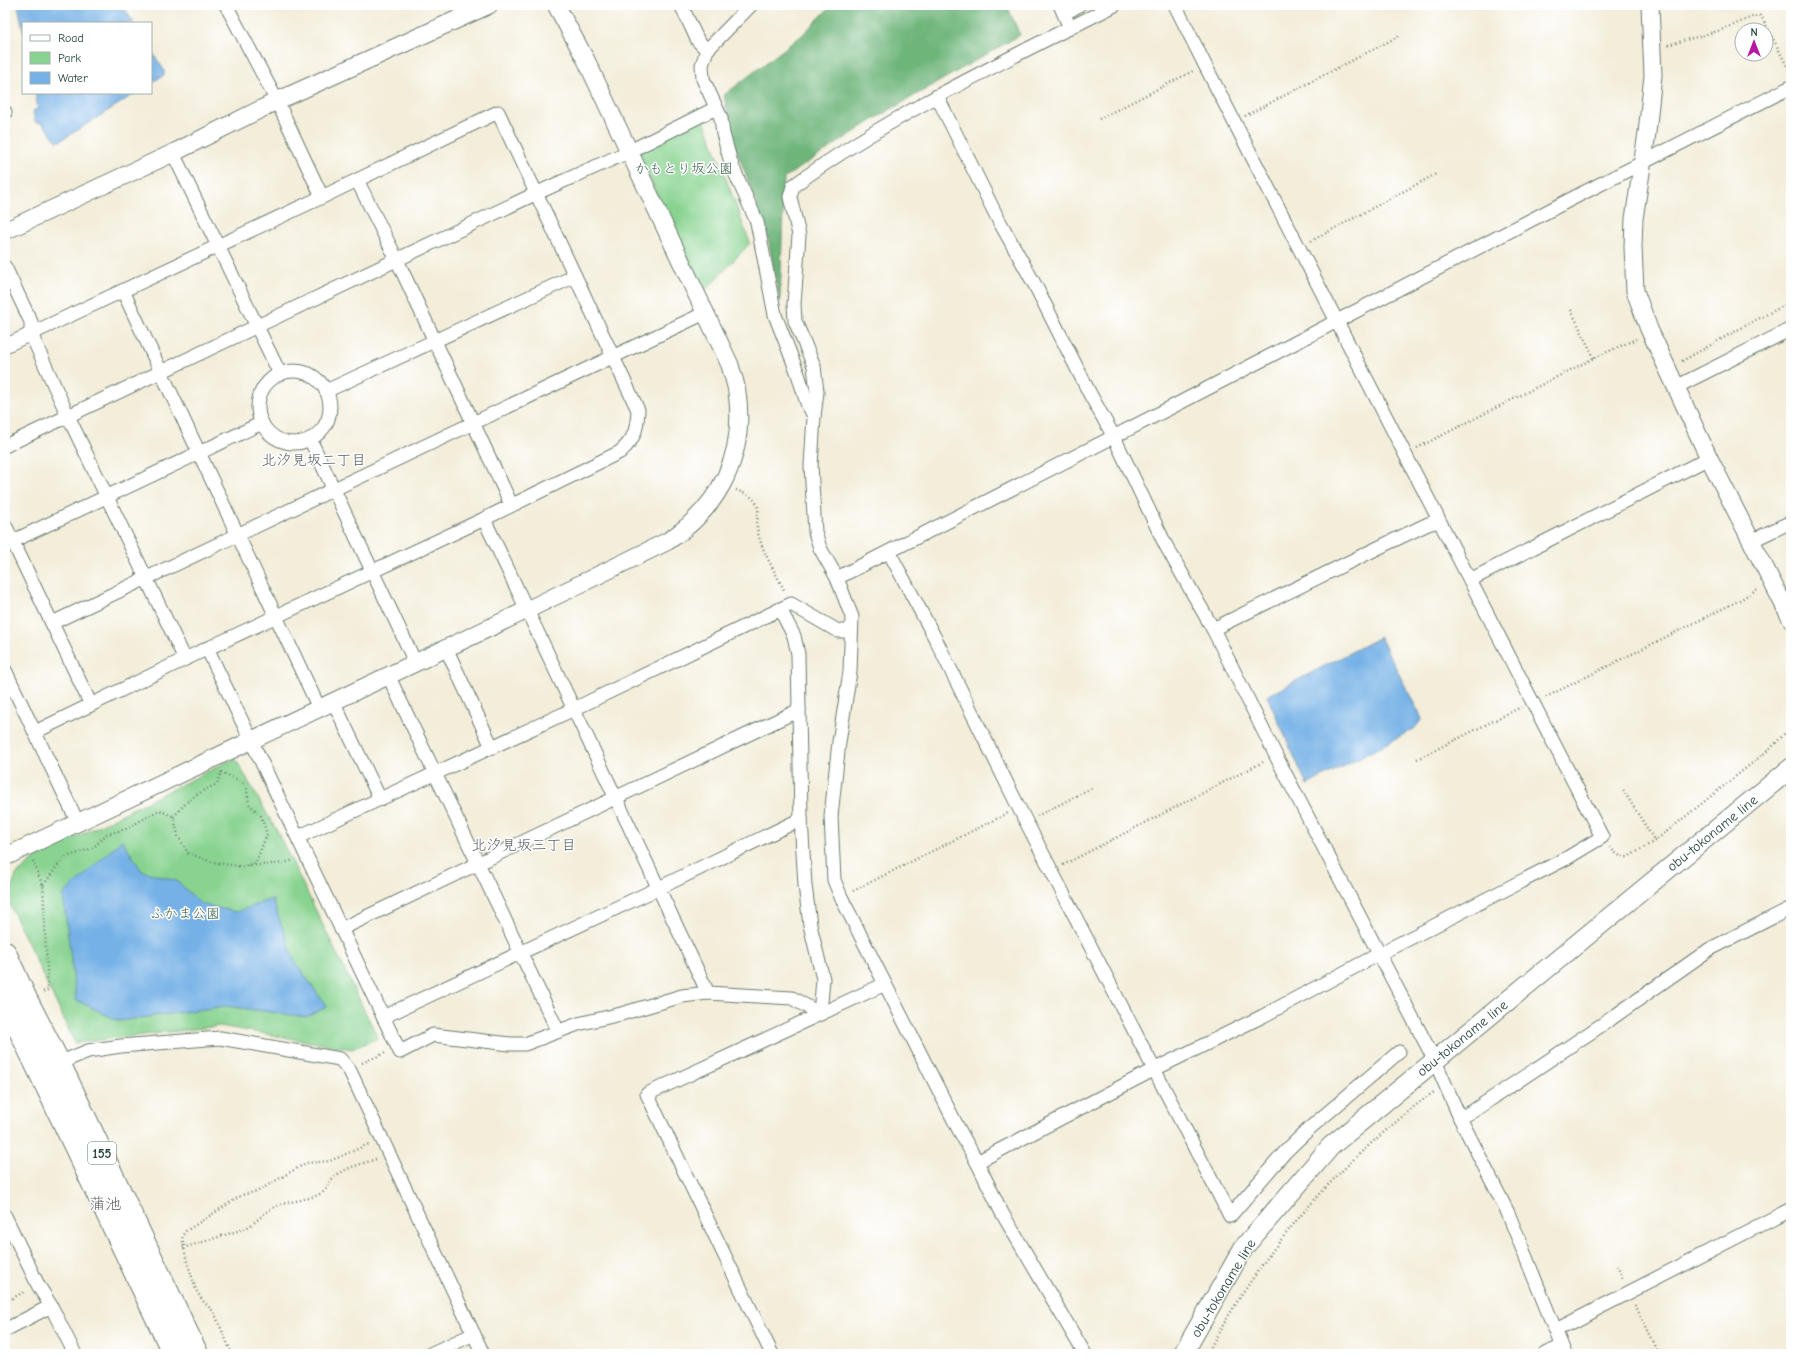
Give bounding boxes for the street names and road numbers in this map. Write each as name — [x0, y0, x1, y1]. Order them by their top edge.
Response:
street label: obu-tokoname line — [1664, 792, 1761, 875]
street label: obu-tokoname line — [1414, 997, 1511, 1080]
road number: 155 — [88, 1142, 116, 1164]
street label: obu-tokoname line — [1187, 1236, 1260, 1341]

